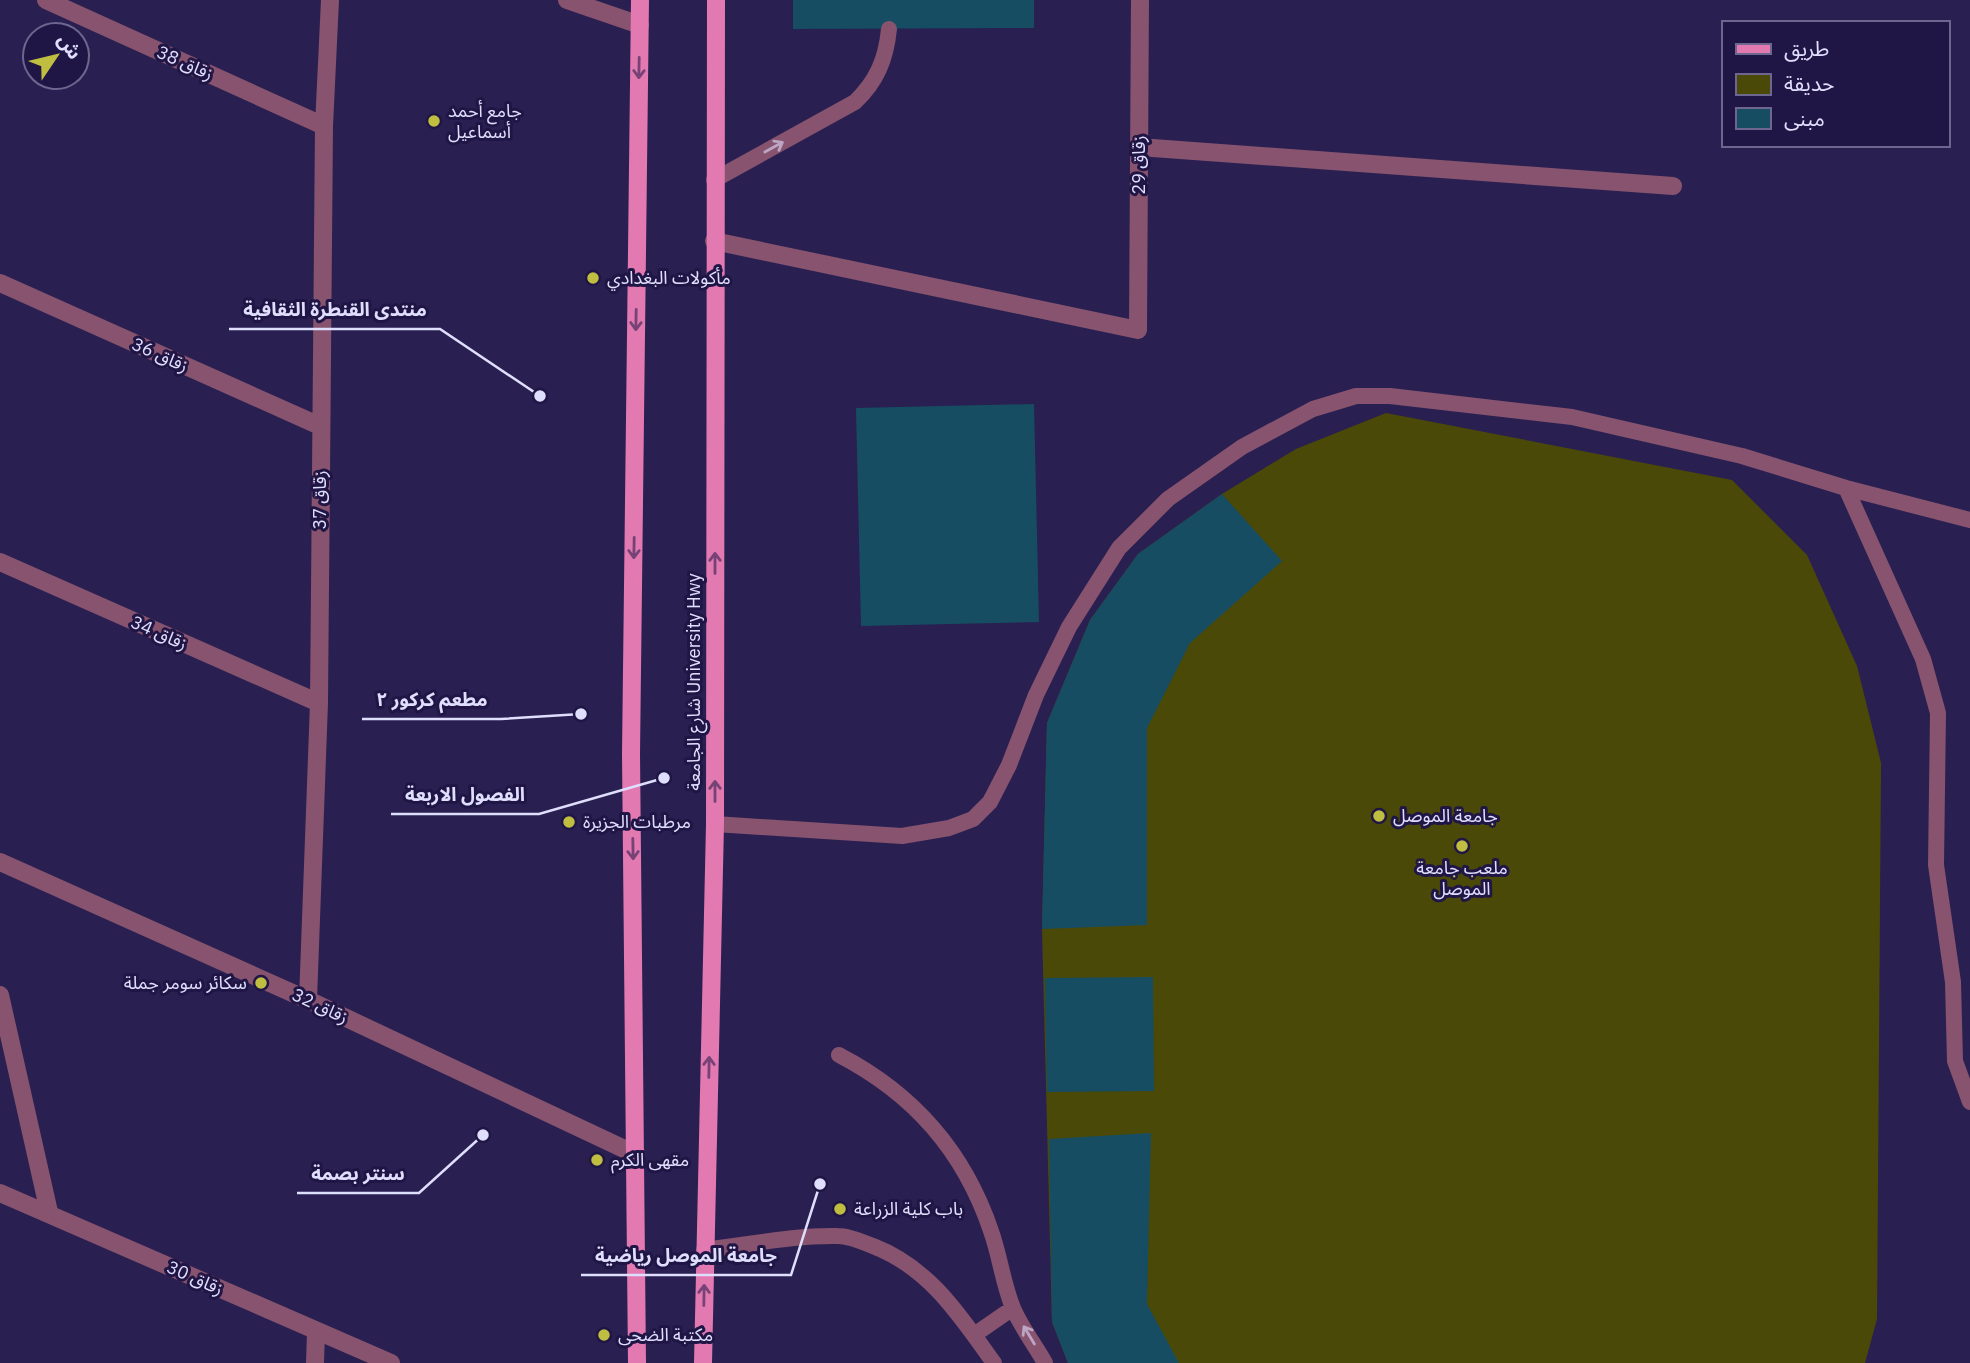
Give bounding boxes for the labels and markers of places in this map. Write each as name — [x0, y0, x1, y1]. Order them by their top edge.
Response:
place label: جامع أحمد أسماعيل — [448, 99, 522, 143]
marker: جامع أحمد أسماعيل — [426, 113, 442, 129]
place label: مأكولات البغدادي — [607, 266, 731, 291]
marker: مأكولات البغدادي — [585, 270, 601, 286]
callout: منتدى القنطرة الثقافية — [229, 289, 440, 329]
callout: مطعم كركور ٢ — [362, 679, 501, 719]
callout: الفصول الاربعة — [391, 774, 539, 814]
place label: جامعة الموصل — [1393, 804, 1498, 827]
marker: جامعة الموصل — [1371, 808, 1387, 824]
place label: مرطبات الجزيرة — [583, 810, 691, 833]
marker: مرطبات الجزيرة — [561, 814, 577, 830]
marker: ملعب جامعة الموصل — [1454, 838, 1470, 854]
place label: ملعب جامعة الموصل — [1416, 856, 1508, 900]
place label: سكائر سومر جملة — [124, 971, 247, 994]
marker: سكائر سومر جملة — [253, 975, 269, 991]
place label: مقهى الكرم — [611, 1148, 689, 1174]
marker: مقهى الكرم — [589, 1152, 605, 1168]
callout: سنتر بصمة — [297, 1153, 419, 1193]
place label: باب كلية الزراعة — [854, 1197, 963, 1220]
marker: باب كلية الزراعة — [832, 1201, 848, 1217]
callout: جامعة الموصل رياضية — [581, 1235, 791, 1275]
place label: مكتبة الضحى — [618, 1323, 713, 1346]
marker: مكتبة الضحى — [596, 1327, 612, 1343]

